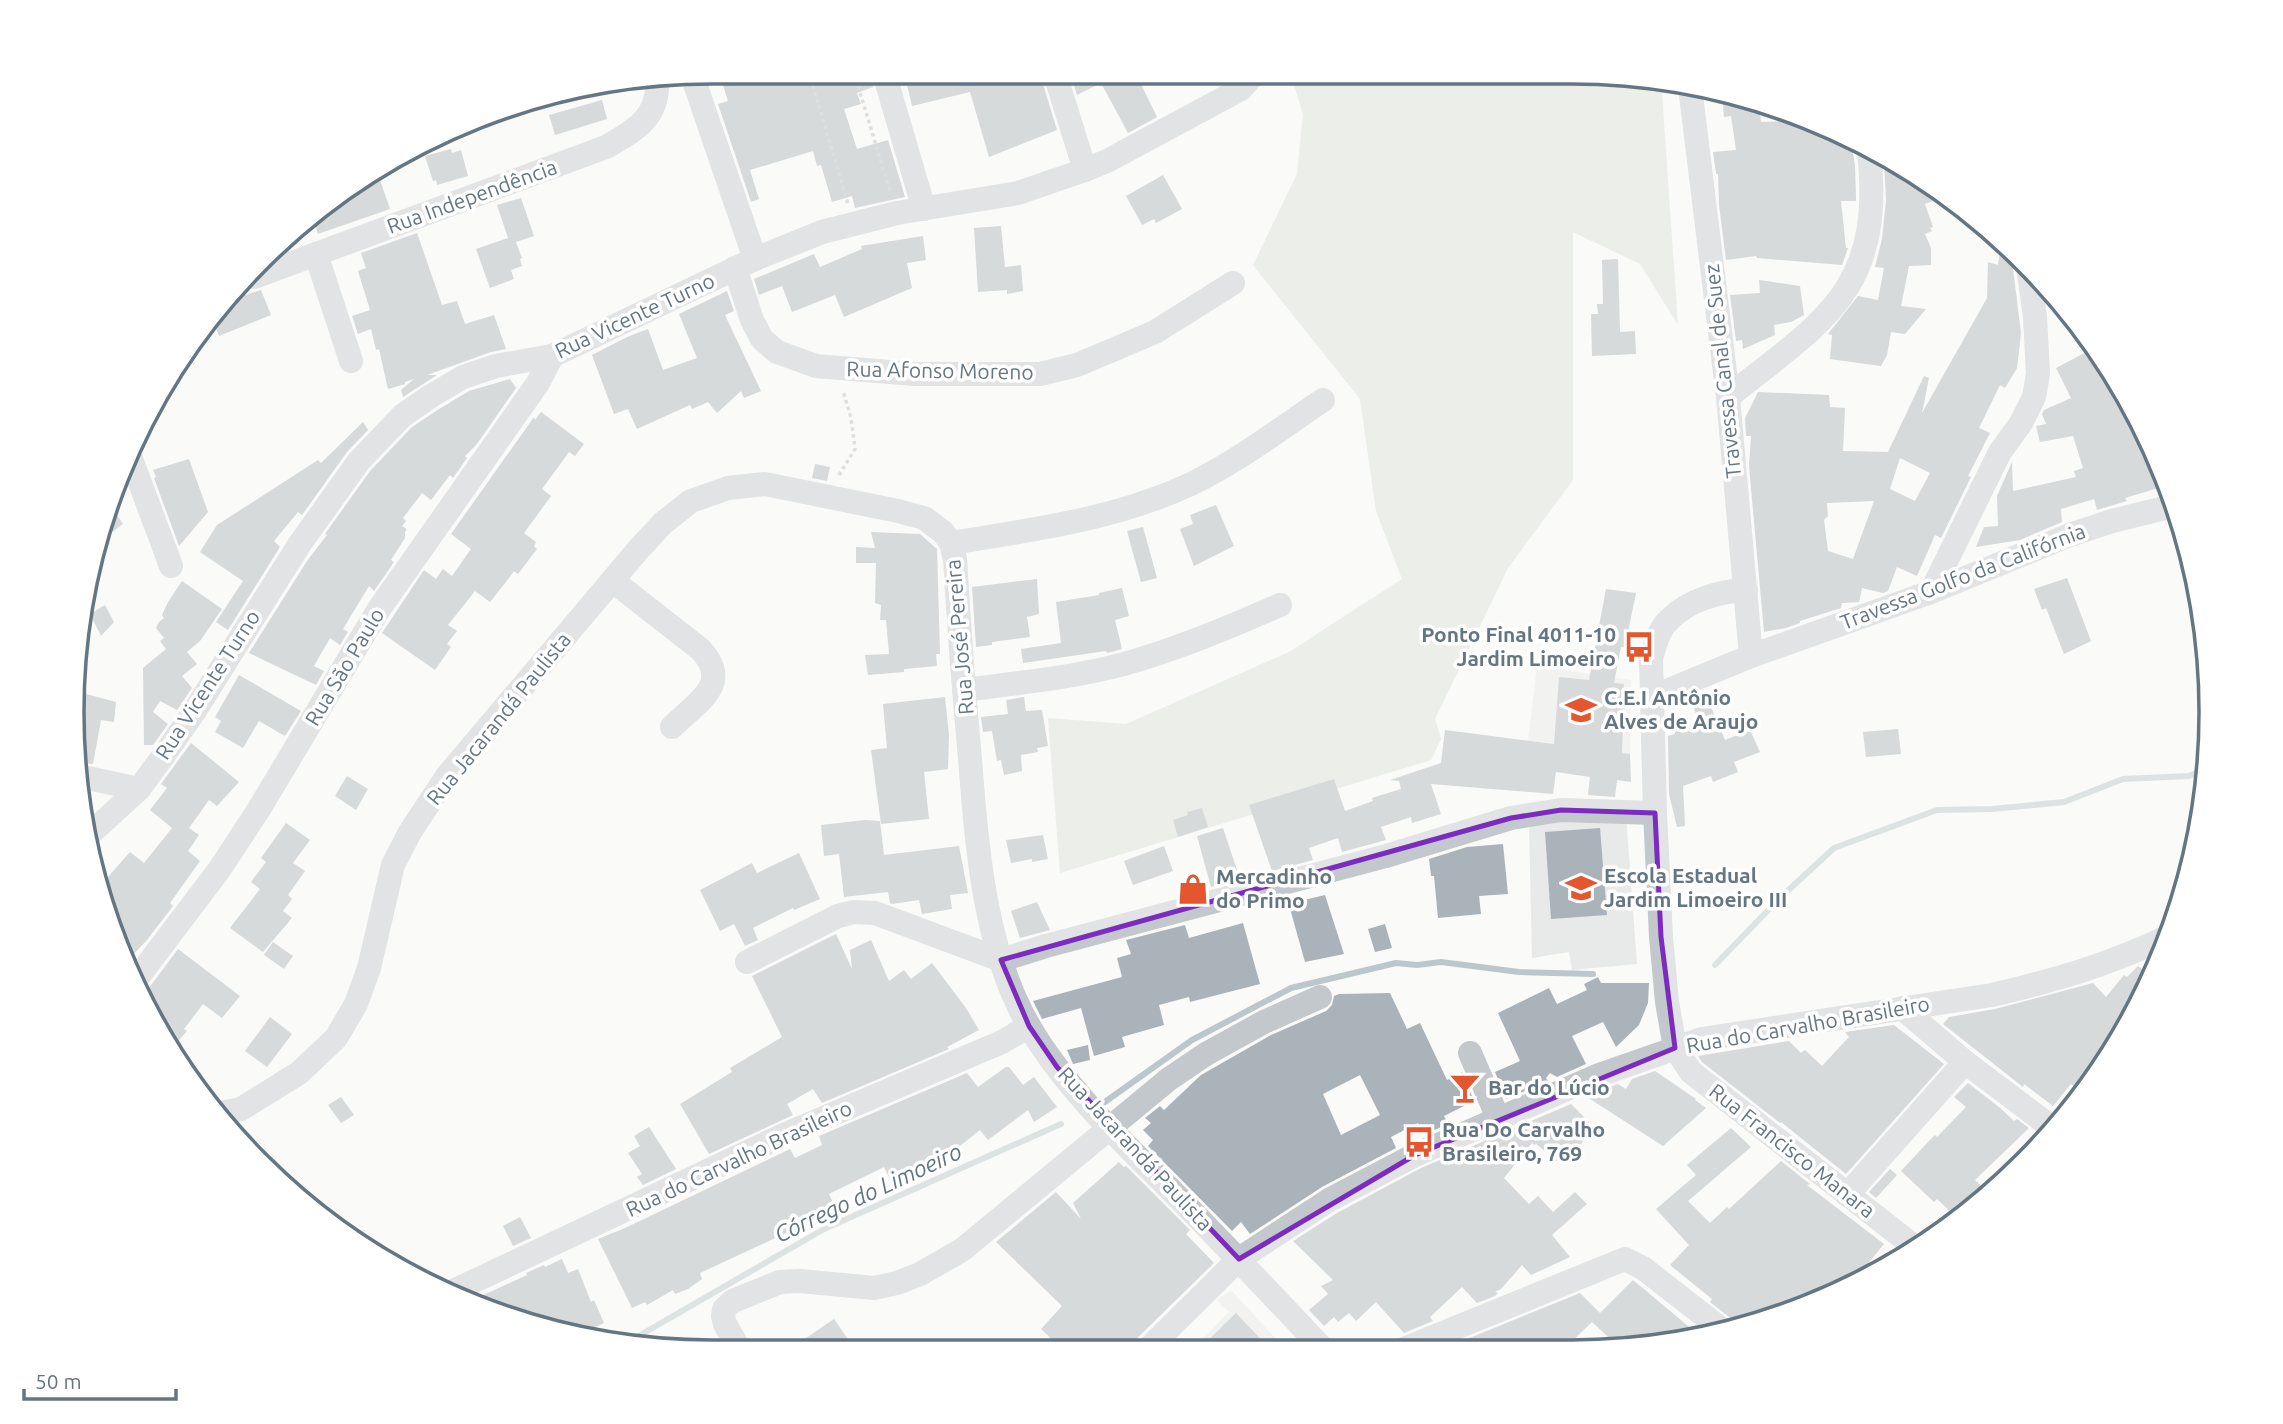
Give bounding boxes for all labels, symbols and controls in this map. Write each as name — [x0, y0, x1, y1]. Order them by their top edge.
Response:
street label: Rua Independência — [383, 154, 560, 238]
street label: Travessa Canal de Suez — [1699, 263, 1745, 479]
street label: Rua Vicente Turno — [551, 268, 718, 363]
street label: Rua Afonso Moreno — [846, 356, 1034, 384]
street label: Travessa Golfo da Califórnia — [1837, 518, 2088, 634]
street label: Rua José Pereira — [940, 558, 978, 716]
street label: Rua São Paulo — [300, 604, 389, 729]
street label: Rua Vicente Turno — [150, 605, 264, 764]
place label: Ponto Final 4011-10 Jardim Limoeiro — [1421, 622, 1616, 670]
street label: Rua Jacarandá Paulista — [421, 627, 575, 809]
bus stop icon: Ponto Final 4011-10 Jardim Limoeiro — [1622, 630, 1656, 664]
place label: C.E.I Antônio Alves de Araujo — [1604, 685, 1758, 733]
school or university icon: C.E.I Antônio Alves de Araujo — [1564, 693, 1598, 727]
place label: Escola Estadual Jardim Limoeiro III — [1604, 863, 1787, 911]
place label: Mercadinho do Primo — [1216, 864, 1332, 912]
school or university icon: Escola Estadual Jardim Limoeiro III — [1564, 871, 1598, 905]
shop icon: Mercadinho do Primo — [1176, 872, 1210, 906]
street label: Rua do Carvalho Brasileiro — [1684, 991, 1931, 1057]
street label: Rua Jacarandá Paulista — [1054, 1062, 1218, 1235]
bar icon: Bar do Lúcio — [1448, 1071, 1482, 1105]
place label: Bar do Lúcio — [1488, 1075, 1610, 1099]
street label: Rua Francisco Manara — [1705, 1078, 1880, 1222]
street label: Rua do Carvalho Brasileiro — [622, 1095, 855, 1221]
place label: Rua Do Carvalho Brasileiro, 769 — [1442, 1117, 1605, 1165]
bus stop icon: Rua Do Carvalho Brasileiro, 769 — [1402, 1125, 1436, 1159]
water label: Córrego do Limoeiro — [770, 1138, 965, 1247]
scale bar — [24, 1358, 177, 1402]
text: 50 m — [35, 1369, 82, 1393]

